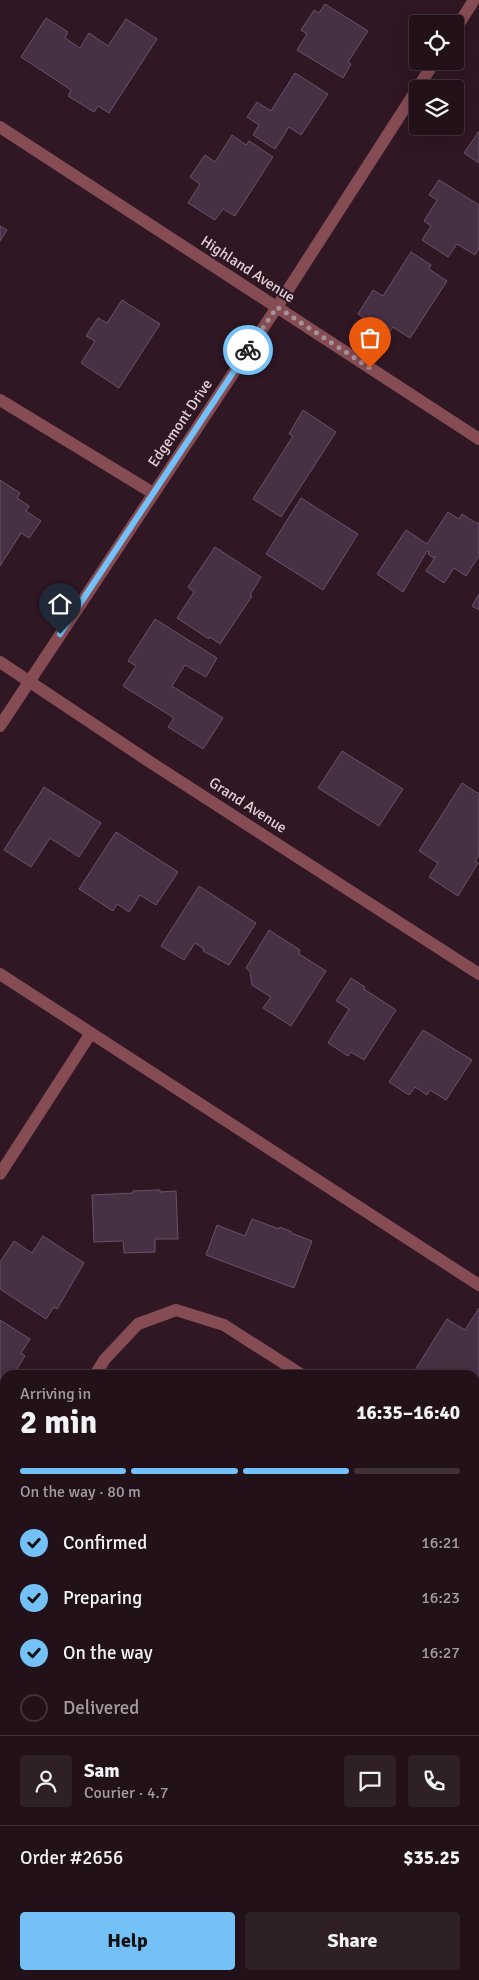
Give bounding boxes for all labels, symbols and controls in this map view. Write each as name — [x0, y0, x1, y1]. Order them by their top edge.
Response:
map controls — [409, 15, 464, 135]
button: locate — [409, 15, 464, 70]
button: layers — [409, 80, 464, 135]
street label: Highland Avenue — [198, 232, 298, 306]
pin — [349, 317, 391, 368]
icon: bag — [356, 324, 384, 352]
courier — [223, 325, 273, 375]
icon: bike — [234, 336, 262, 364]
street label: Edgemont Drive — [144, 376, 216, 470]
pin — [39, 583, 81, 634]
icon: home — [46, 590, 74, 618]
street label: Grand Avenue — [206, 773, 290, 837]
text: Arriving in — [20, 1384, 91, 1404]
text: 16:35–16:40 — [356, 1401, 460, 1425]
text: 2 min — [20, 1403, 97, 1442]
text: On the way · 80 m — [20, 1482, 141, 1502]
icon: check — [20, 1529, 48, 1557]
text: Confirmed — [63, 1531, 147, 1555]
text: 16:21 — [421, 1533, 460, 1553]
icon: check — [20, 1584, 48, 1612]
text: Preparing — [63, 1586, 142, 1610]
text: 16:23 — [421, 1588, 460, 1608]
icon: check — [20, 1639, 48, 1667]
text: On the way — [63, 1641, 153, 1665]
text: 16:27 — [421, 1643, 460, 1663]
text: Delivered — [63, 1696, 139, 1720]
button: person — [20, 1755, 72, 1807]
button: chat — [344, 1755, 396, 1807]
button: phone — [408, 1755, 460, 1807]
text: Sam — [84, 1759, 120, 1783]
text: Courier · 4.7 — [84, 1783, 168, 1803]
text: Order #2656 — [20, 1846, 123, 1870]
text: $35.25 — [403, 1846, 460, 1870]
button: Help — [20, 1912, 235, 1970]
button: Share — [245, 1912, 460, 1970]

